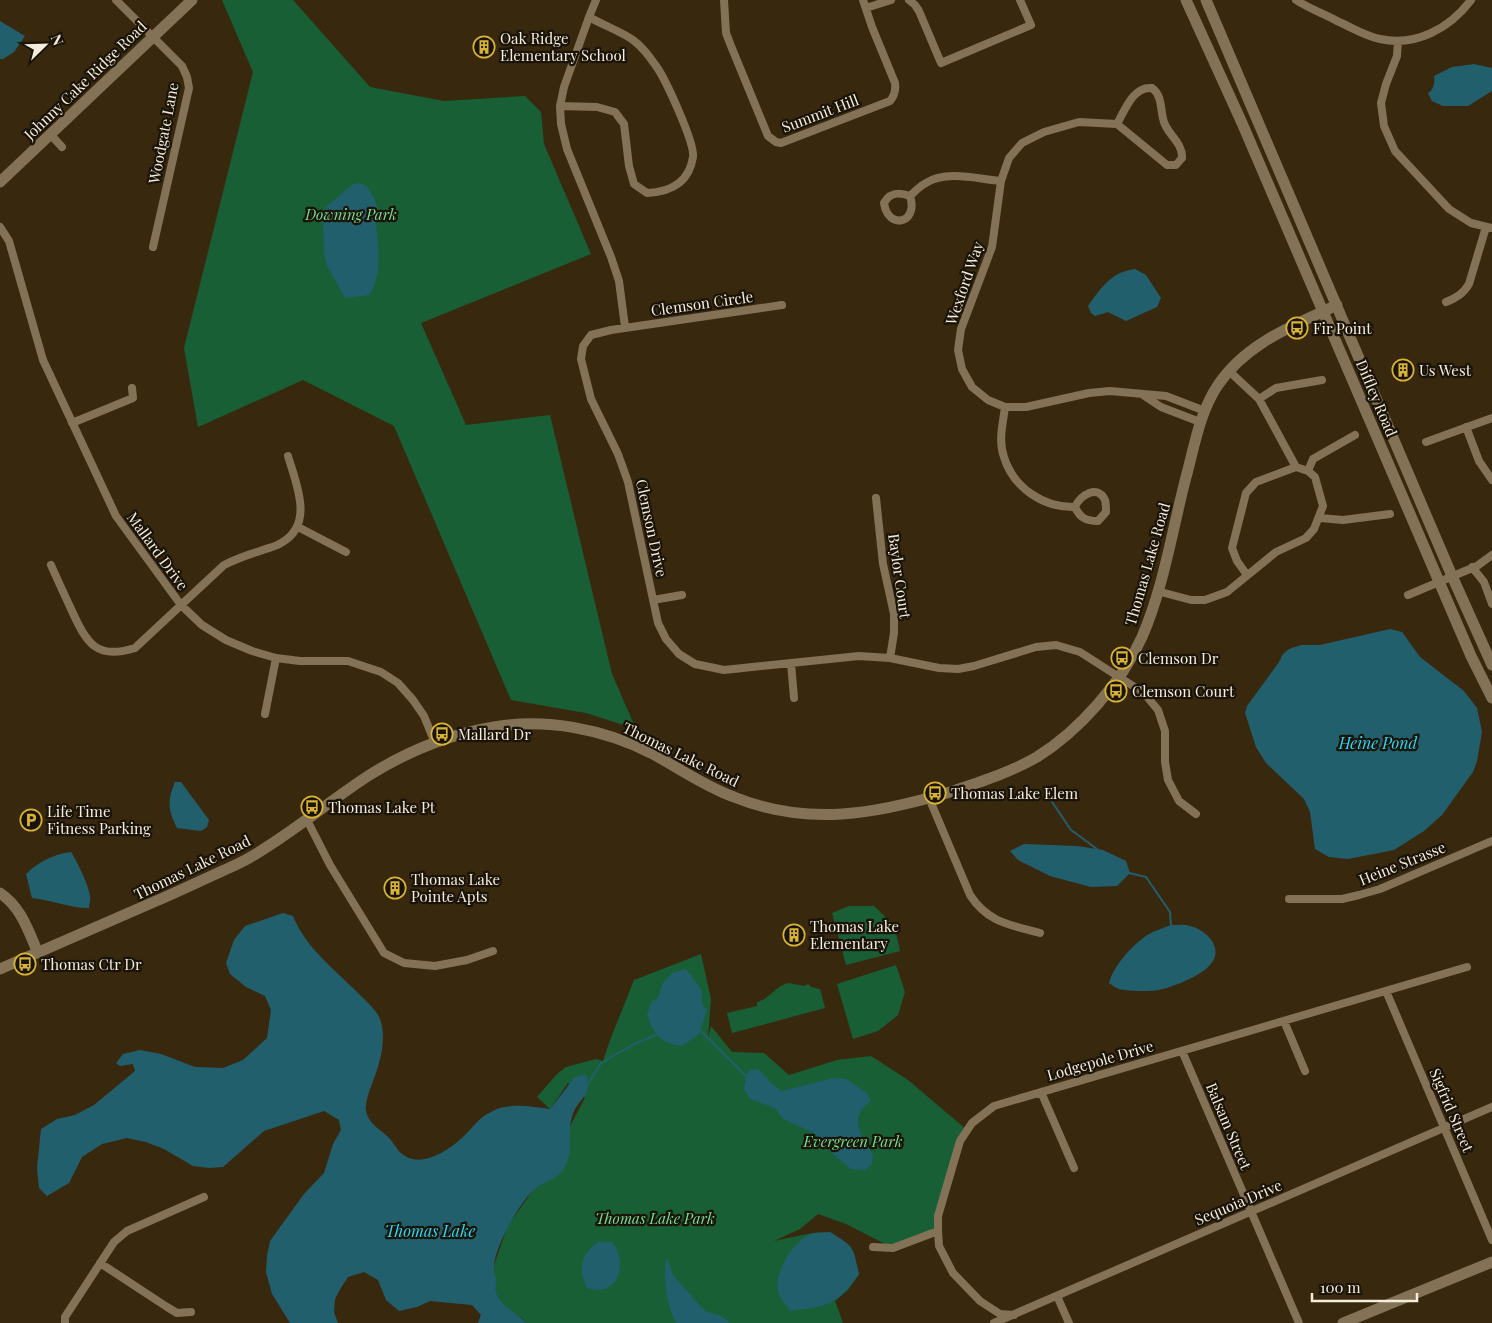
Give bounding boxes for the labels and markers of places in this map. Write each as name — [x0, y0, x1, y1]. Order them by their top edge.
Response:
place label: Oak Ridge Elementary School — [500, 28, 626, 65]
building icon: Oak Ridge Elementary School — [472, 35, 496, 59]
bus stop icon: Fir Point — [1285, 316, 1309, 340]
place label: Fir Point — [1313, 318, 1372, 338]
building icon: Us West — [1391, 358, 1415, 382]
place label: Us West — [1419, 360, 1472, 380]
bus stop icon: Clemson Dr — [1110, 646, 1134, 670]
place label: Clemson Dr — [1138, 648, 1219, 668]
bus stop icon: Clemson Court — [1104, 679, 1128, 703]
place label: Clemson Court — [1132, 681, 1235, 701]
bus stop icon: Mallard Dr — [430, 722, 454, 746]
place label: Mallard Dr — [458, 724, 531, 744]
bus stop icon: Thomas Lake Elem — [923, 781, 947, 805]
place label: Thomas Lake Elem — [951, 783, 1079, 803]
bus stop icon: Thomas Lake Pt — [300, 795, 324, 819]
place label: Thomas Lake Pt — [328, 797, 436, 817]
place label: Life Time Fitness Parking — [47, 801, 151, 838]
parking icon: Life Time Fitness Parking — [19, 808, 43, 832]
place label: Thomas Lake Pointe Apts — [411, 869, 500, 906]
building icon: Thomas Lake Pointe Apts — [383, 876, 407, 900]
place label: Thomas Lake Elementary — [810, 916, 899, 953]
building icon: Thomas Lake Elementary — [782, 923, 806, 947]
bus stop icon: Thomas Ctr Dr — [13, 952, 37, 976]
place label: Thomas Ctr Dr — [41, 954, 142, 974]

